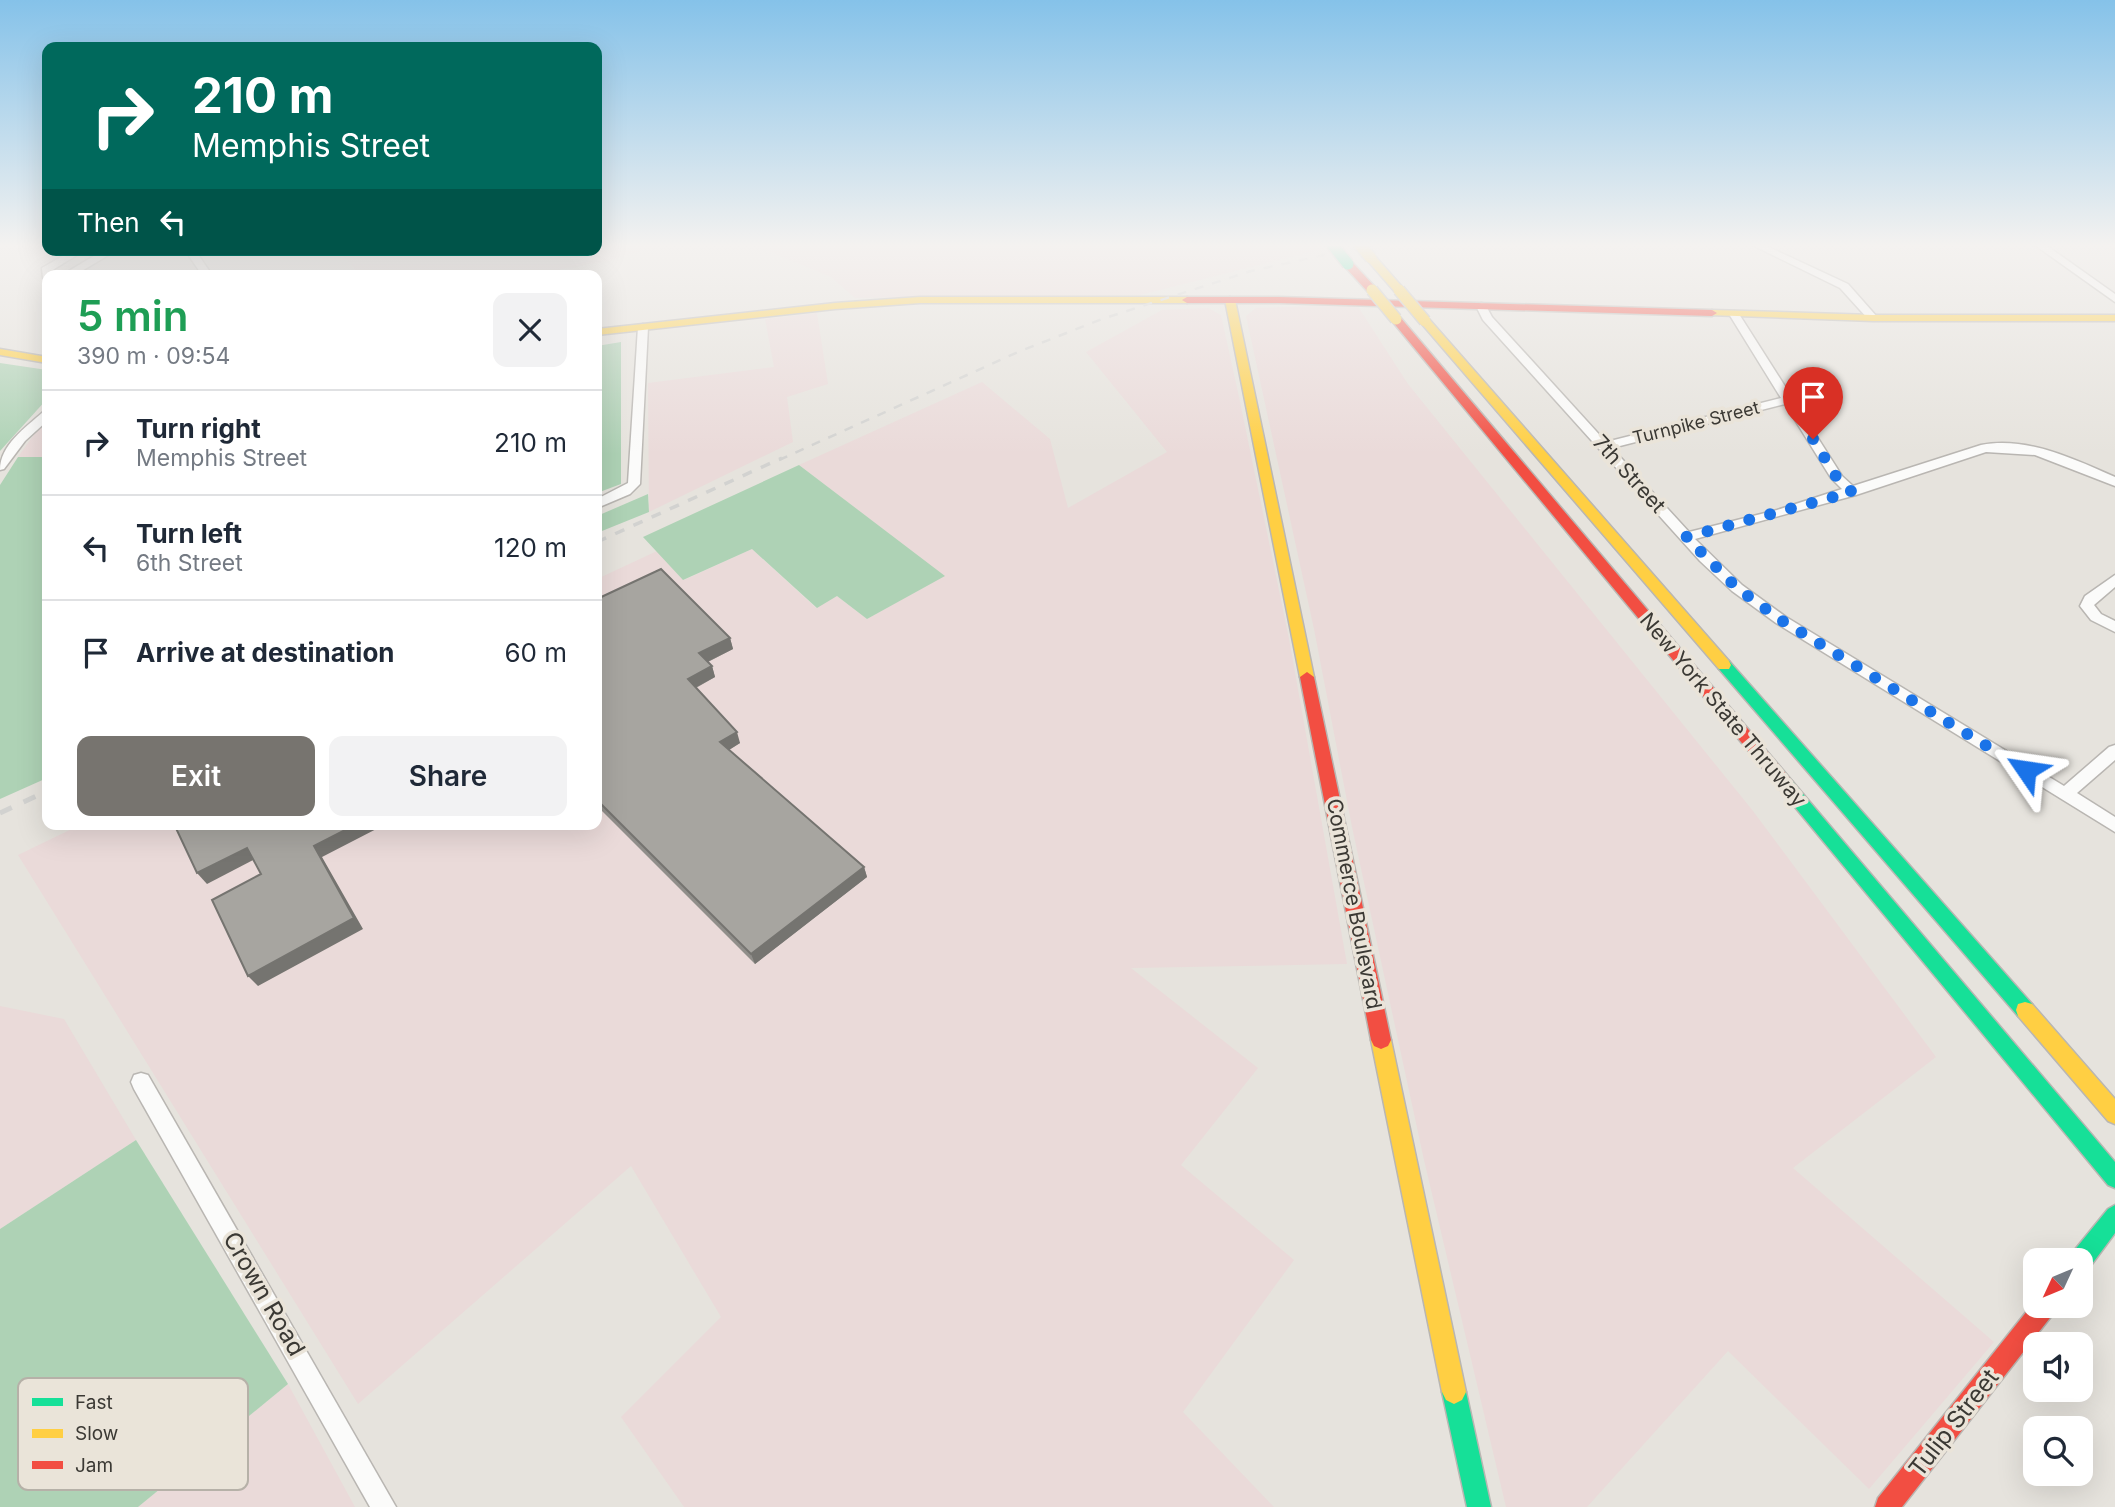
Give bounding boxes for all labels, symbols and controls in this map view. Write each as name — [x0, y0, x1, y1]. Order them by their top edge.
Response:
text: 210 m — [192, 66, 333, 125]
icon: right — [77, 70, 168, 161]
text: Memphis Street — [192, 126, 430, 165]
icon: left — [154, 203, 192, 241]
text: Then — [77, 207, 140, 238]
text: 5 min — [77, 290, 189, 341]
button: close — [493, 293, 567, 367]
text: 390 m · 09:54 — [77, 342, 230, 370]
pin — [1783, 367, 1843, 439]
icon: arrive — [1794, 378, 1832, 416]
street label: Turnpike Street — [1630, 397, 1762, 448]
text: Turn right — [136, 413, 261, 444]
icon: right — [77, 424, 115, 462]
text: 210 m — [494, 427, 567, 458]
street label: 7th Street — [1588, 430, 1671, 518]
text: Memphis Street — [136, 444, 307, 472]
text: Turn left — [136, 518, 242, 549]
icon: left — [77, 529, 115, 567]
text: 120 m — [494, 532, 567, 563]
text: 6th Street — [136, 549, 243, 577]
street label: New York State Thruway — [1635, 608, 1812, 812]
icon: arrive — [77, 634, 115, 672]
text: Arrive at destination — [136, 637, 395, 668]
text: 60 m — [504, 637, 567, 668]
position arrow — [1989, 733, 2063, 807]
button: Exit — [77, 736, 315, 816]
button: Share — [329, 736, 567, 816]
street label: Commerce Boulevard — [1322, 796, 1387, 1011]
street label: Crown Road — [217, 1226, 312, 1361]
north arrow — [2023, 1248, 2093, 1318]
map controls — [2023, 1248, 2093, 1486]
button: sound — [2023, 1332, 2093, 1402]
street label: Tulip Street — [1903, 1363, 2005, 1482]
legend — [18, 1378, 248, 1490]
text: Fast — [75, 1391, 113, 1414]
button: search — [2023, 1416, 2093, 1486]
text: Slow — [75, 1422, 118, 1445]
text: Jam — [75, 1454, 113, 1477]

